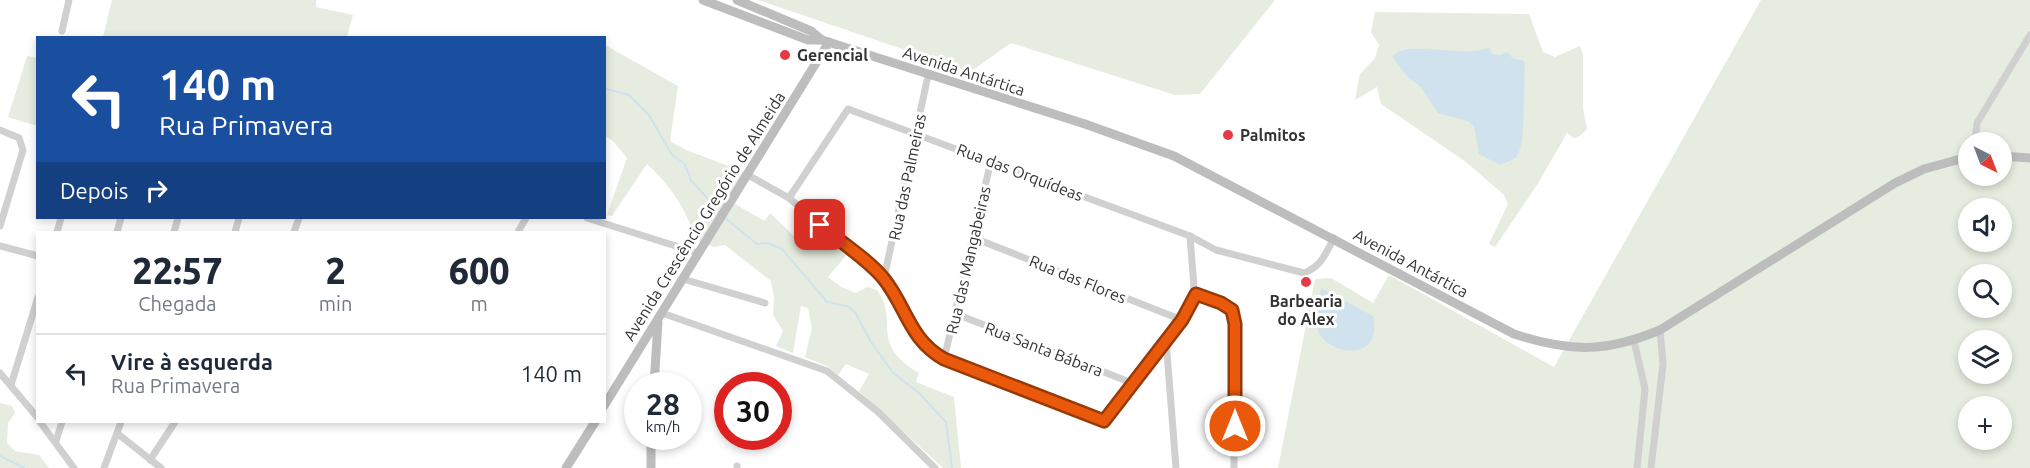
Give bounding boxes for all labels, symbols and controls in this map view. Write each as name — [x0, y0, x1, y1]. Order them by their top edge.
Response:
street label: Avenida Antártica — [901, 43, 1027, 99]
place label: Gerencial — [797, 46, 868, 64]
marker: Gerencial — [778, 48, 792, 62]
icon: left — [60, 60, 138, 138]
text: 140 m — [159, 61, 276, 108]
street label: Avenida Crescêncio Gregório de Almeida — [620, 88, 788, 344]
text: Rua Primavera — [159, 110, 334, 140]
street label: Rua das Palmeiras — [885, 112, 929, 242]
place label: Palmitos — [1240, 126, 1305, 144]
marker: Palmitos — [1221, 128, 1235, 142]
north arrow — [1958, 132, 2012, 186]
map controls — [1958, 132, 2012, 450]
street label: Rua das Orquídeas — [955, 140, 1086, 204]
icon: right — [140, 174, 173, 207]
text: Depois — [60, 178, 128, 203]
street label: Rua das Mangabeiras — [942, 184, 994, 336]
button: sound — [1958, 198, 2012, 252]
pin — [794, 199, 845, 250]
icon: arrive — [803, 208, 836, 241]
street label: Avenida Antártica — [1351, 225, 1471, 301]
text: 22:57 — [132, 250, 222, 291]
text: 2 — [325, 250, 346, 291]
text: 600 — [449, 250, 510, 291]
street label: Rua das Flores — [1027, 251, 1129, 307]
button: search — [1958, 264, 2012, 318]
marker: Barbearia do Alex — [1299, 275, 1313, 289]
text: Chegada — [138, 292, 217, 315]
text: min — [319, 292, 352, 315]
text: m — [471, 292, 488, 315]
place label: Barbearia do Alex — [1269, 292, 1343, 328]
street label: Rua Santa Bábara — [982, 318, 1106, 380]
button: layers — [1958, 330, 2012, 384]
text: Vire à esquerda — [111, 349, 273, 374]
icon: left — [60, 357, 93, 390]
text: 140 m — [521, 361, 582, 386]
speed limit sign: 30 — [714, 372, 792, 450]
text: Rua Primavera — [111, 374, 240, 397]
text: 28 — [646, 387, 680, 421]
position arrow — [1203, 394, 1267, 458]
button: + — [1958, 396, 2012, 450]
text: km/h — [646, 418, 680, 435]

